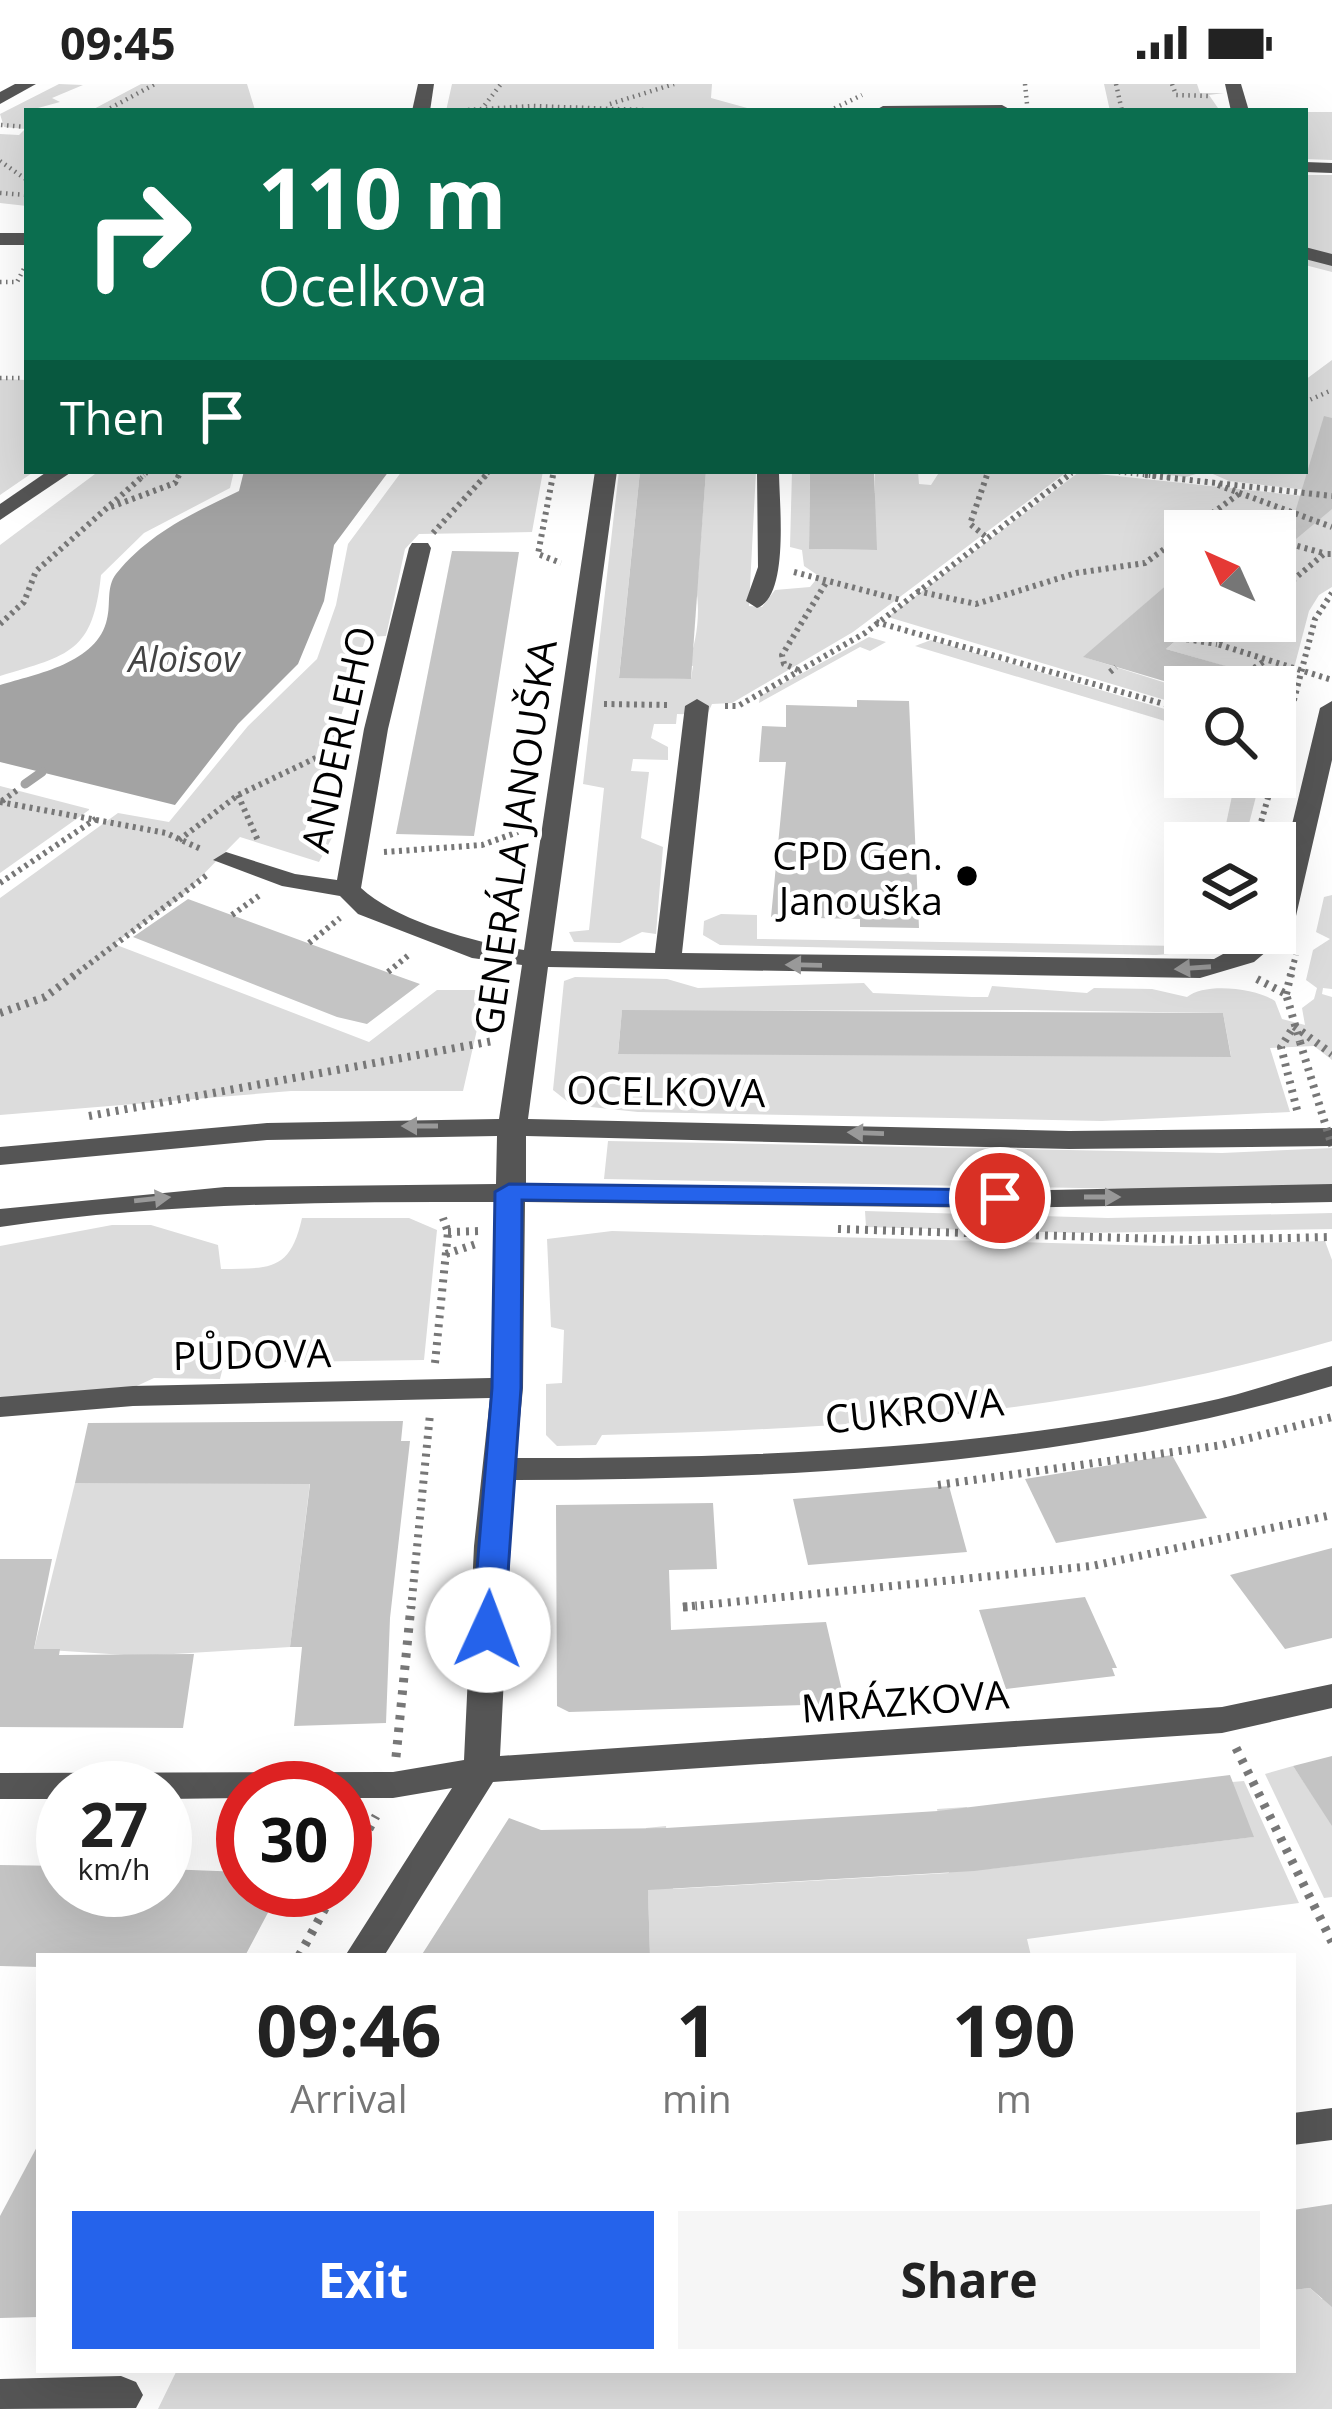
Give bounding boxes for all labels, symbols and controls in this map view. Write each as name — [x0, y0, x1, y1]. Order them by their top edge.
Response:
text: 09:45 — [60, 12, 176, 73]
text: 110 m — [258, 139, 506, 254]
icon: right — [60, 156, 216, 312]
text: Ocelkova — [258, 248, 488, 322]
icon: arrive — [189, 384, 255, 450]
text: Then — [60, 387, 165, 448]
north arrow — [1164, 510, 1296, 642]
map controls — [1164, 510, 1296, 954]
street label: ANDERLEHO — [287, 621, 387, 857]
water label: Aloisov — [126, 634, 242, 683]
street label: GENERÁLA JANOUŠKA — [460, 636, 568, 1038]
button: search — [1164, 666, 1296, 798]
button: layers — [1164, 822, 1296, 954]
place label: CPD Gen. Janouška — [772, 828, 943, 926]
marker: CPD Gen. Janouška — [954, 863, 980, 889]
one-way arrow — [784, 956, 822, 975]
one-way arrow — [1174, 959, 1212, 978]
street label: OCELKOVA — [566, 1062, 766, 1118]
one-way arrow — [400, 1116, 438, 1136]
one-way arrow — [846, 1124, 884, 1143]
pin — [949, 1147, 1051, 1249]
icon: arrive — [967, 1165, 1033, 1231]
one-way arrow — [1084, 1187, 1122, 1207]
one-way arrow — [134, 1190, 171, 1209]
street label: PŮDOVA — [172, 1325, 332, 1381]
street label: CUKROVA — [822, 1373, 1006, 1445]
position arrow — [425, 1567, 551, 1693]
street label: MRÁZKOVA — [799, 1666, 1011, 1734]
speed limit sign: 30 — [216, 1761, 372, 1917]
text: 27 — [80, 1783, 148, 1865]
text: km/h — [78, 1848, 150, 1889]
text: 09:46 — [256, 1980, 442, 2078]
text: 1 — [676, 1980, 717, 2078]
text: 190 — [952, 1980, 1076, 2078]
text: Arrival — [290, 2071, 408, 2124]
text: min — [662, 2071, 732, 2124]
text: m — [996, 2071, 1032, 2124]
button: Exit — [72, 2211, 654, 2349]
button: Share — [678, 2211, 1260, 2349]

